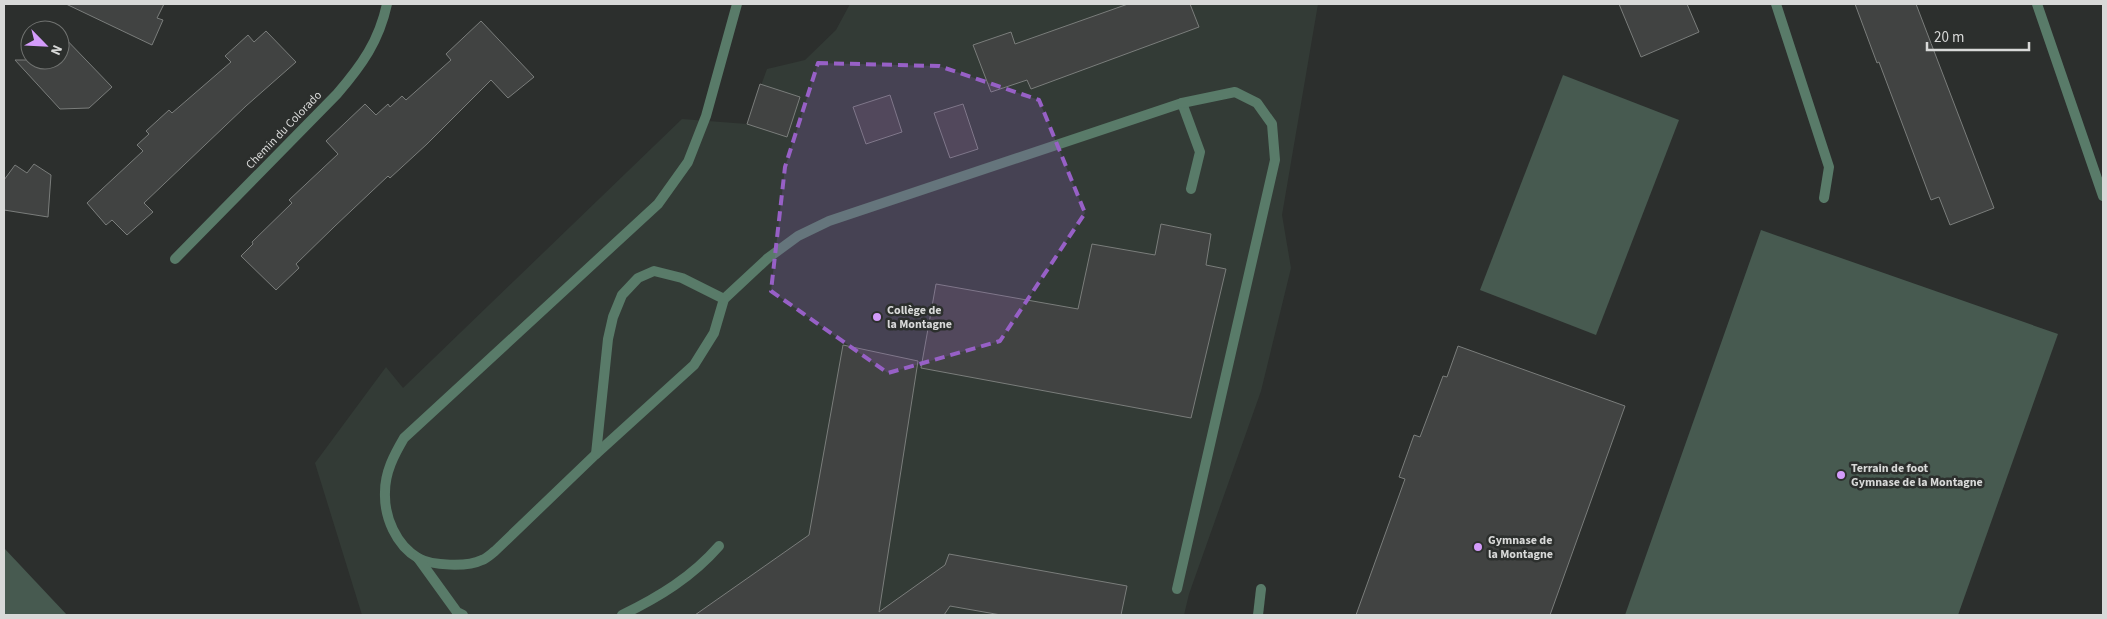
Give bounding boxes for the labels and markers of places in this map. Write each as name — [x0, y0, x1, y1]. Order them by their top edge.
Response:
place label: Collège de la Montagne — [887, 302, 952, 333]
marker: Collège de la Montagne — [871, 311, 883, 323]
place label: Terrain de foot Gymnase de la Montagne — [1851, 460, 1983, 491]
marker: Terrain de foot Gymnase de la Montagne — [1835, 469, 1847, 481]
place label: Gymnase de la Montagne — [1488, 532, 1553, 563]
marker: Gymnase de la Montagne — [1472, 541, 1484, 553]

